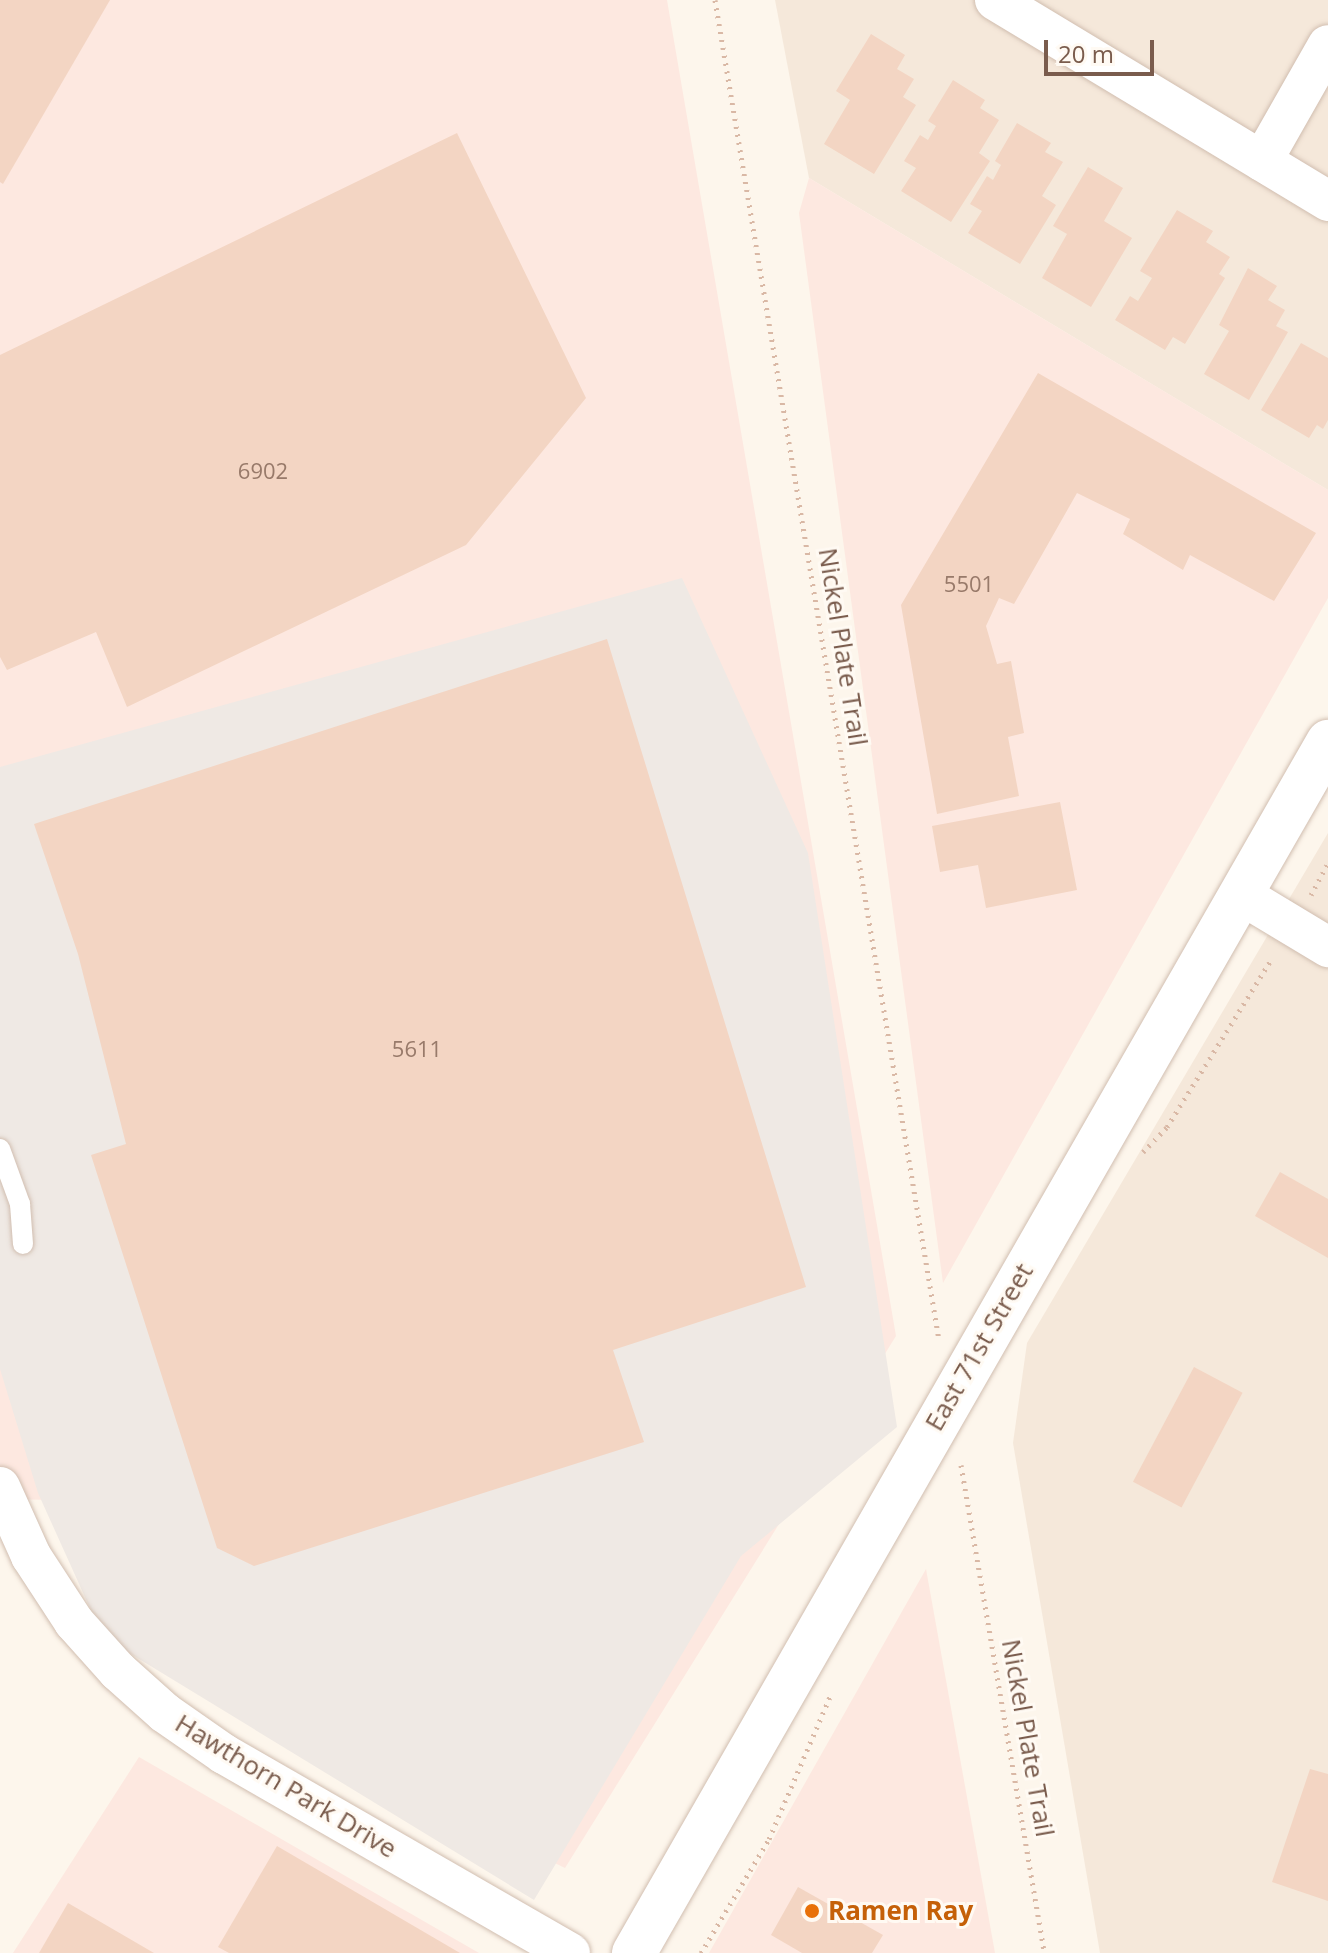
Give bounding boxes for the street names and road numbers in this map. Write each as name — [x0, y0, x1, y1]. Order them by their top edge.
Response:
street label: Nickel Plate Trail — [812, 546, 874, 748]
street label: East 71st Street — [918, 1258, 1040, 1436]
street label: Nickel Plate Trail — [995, 1637, 1061, 1839]
street label: Hawthorn Park Drive — [170, 1708, 402, 1864]

